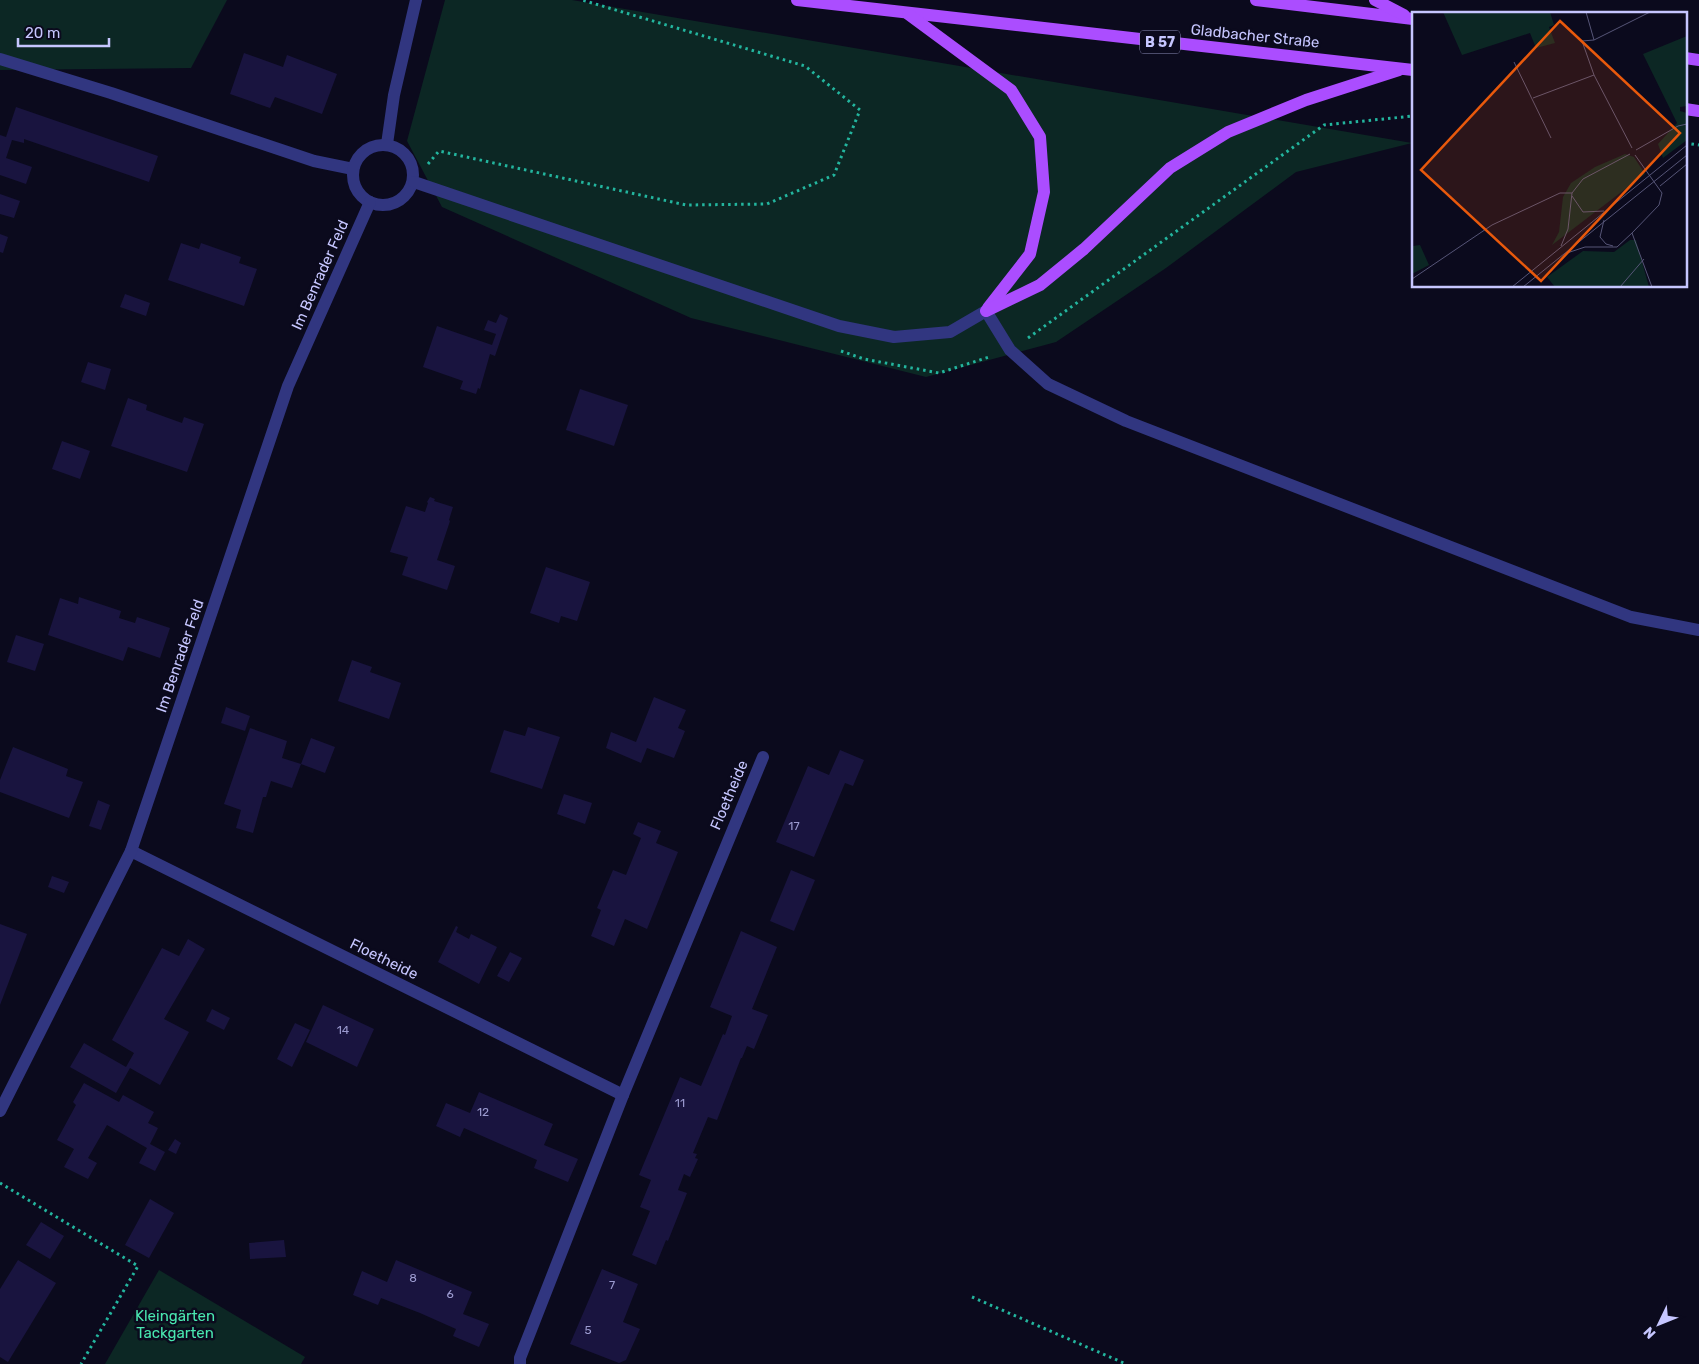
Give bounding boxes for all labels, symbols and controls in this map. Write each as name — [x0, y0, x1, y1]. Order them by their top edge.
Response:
inset map — [1412, 12, 1686, 288]
scale bar — [18, 15, 109, 47]
street label: Gladbacher Straße — [1190, 20, 1320, 52]
text: 20 m — [25, 24, 60, 42]
road number: B 57 — [1140, 31, 1180, 54]
street label: Im Benrader Feld — [288, 217, 352, 333]
street label: Im Benrader Feld — [152, 597, 208, 715]
street label: Floetheide — [706, 758, 752, 832]
house number: 17 — [788, 819, 800, 833]
street label: Floetheide — [347, 935, 421, 983]
house number: 14 — [337, 1023, 350, 1037]
house number: 11 — [675, 1096, 685, 1110]
house number: 12 — [477, 1105, 489, 1119]
house number: 8 — [409, 1271, 417, 1285]
house number: 7 — [609, 1278, 615, 1292]
house number: 6 — [446, 1287, 454, 1301]
north arrow — [1634, 1299, 1684, 1349]
park label: Kleingärten Tackgarten — [135, 1307, 215, 1342]
house number: 5 — [584, 1323, 592, 1337]
text: N — [1640, 1323, 1660, 1342]

